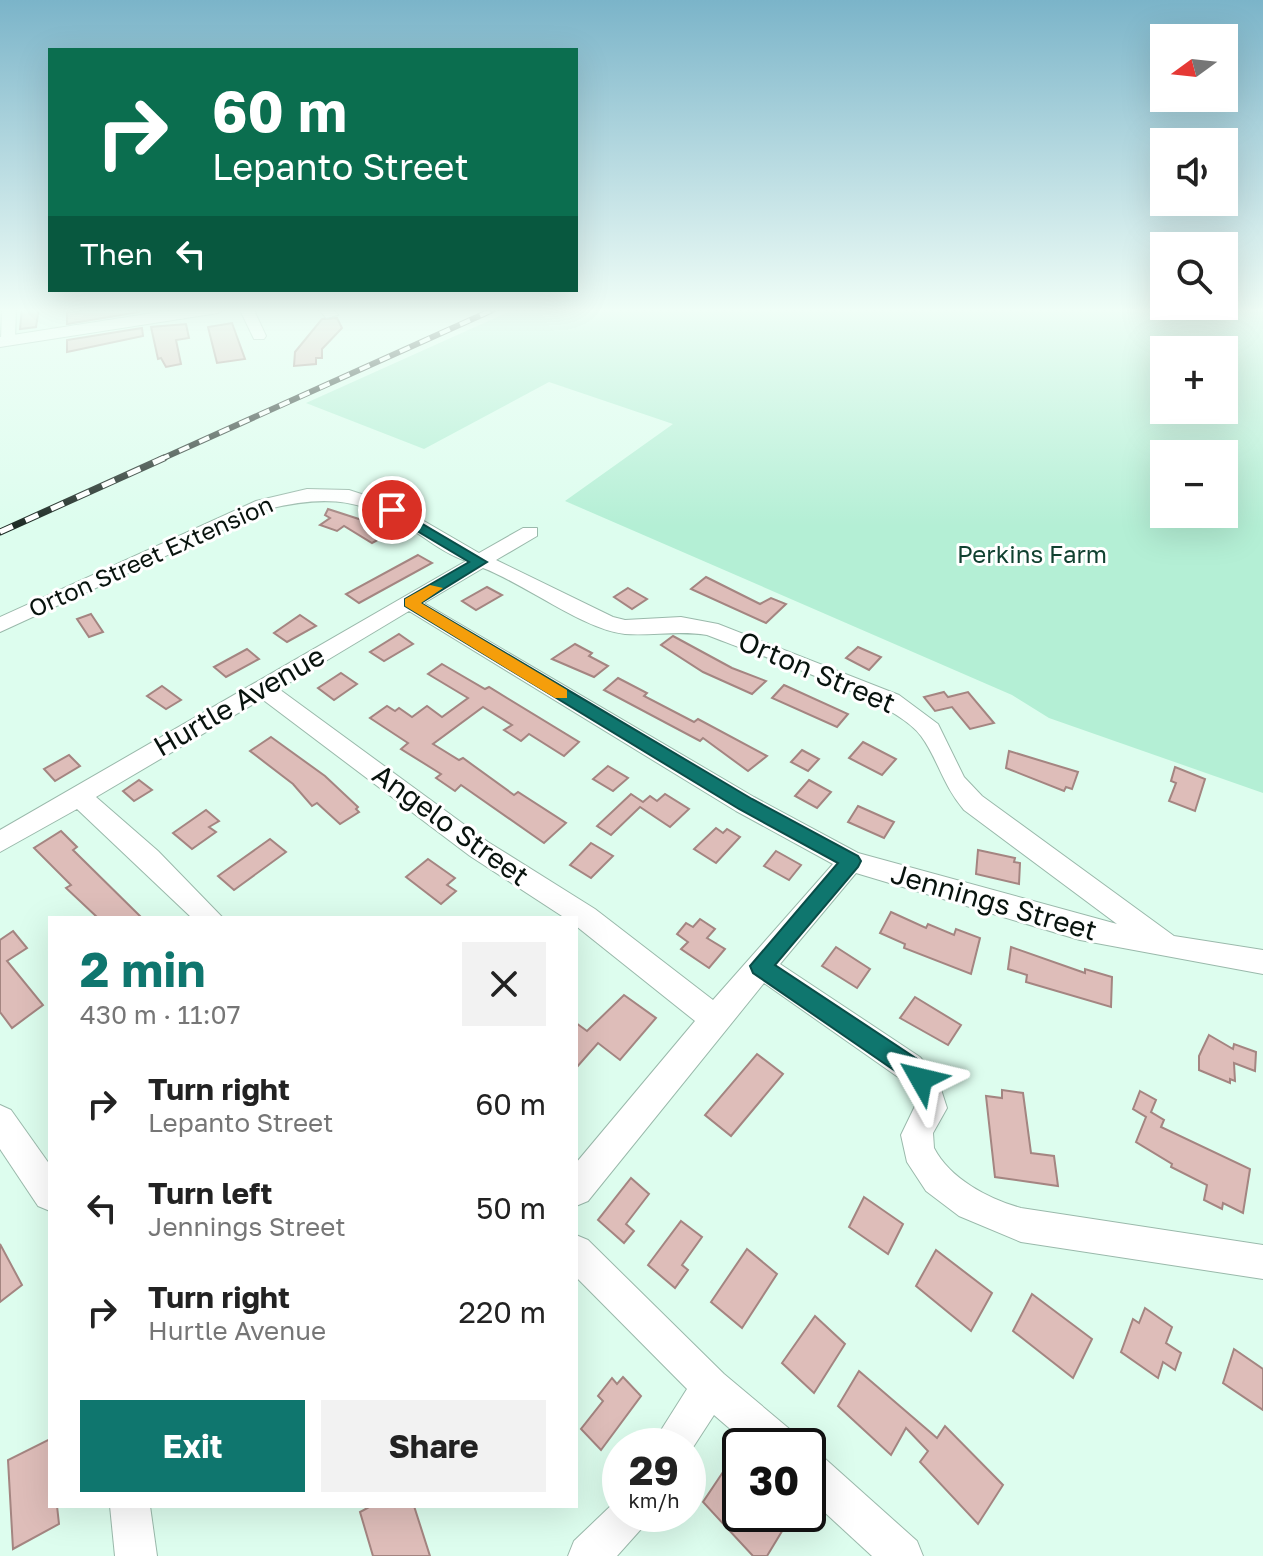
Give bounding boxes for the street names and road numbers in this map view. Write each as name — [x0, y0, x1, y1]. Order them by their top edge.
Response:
street label: Orton Street Extension — [24, 489, 277, 623]
street label: Orton Street — [734, 624, 901, 719]
street label: Hurtle Avenue — [148, 638, 330, 763]
street label: Angelo Street — [367, 757, 536, 892]
street label: Jennings Street — [887, 856, 1101, 947]

